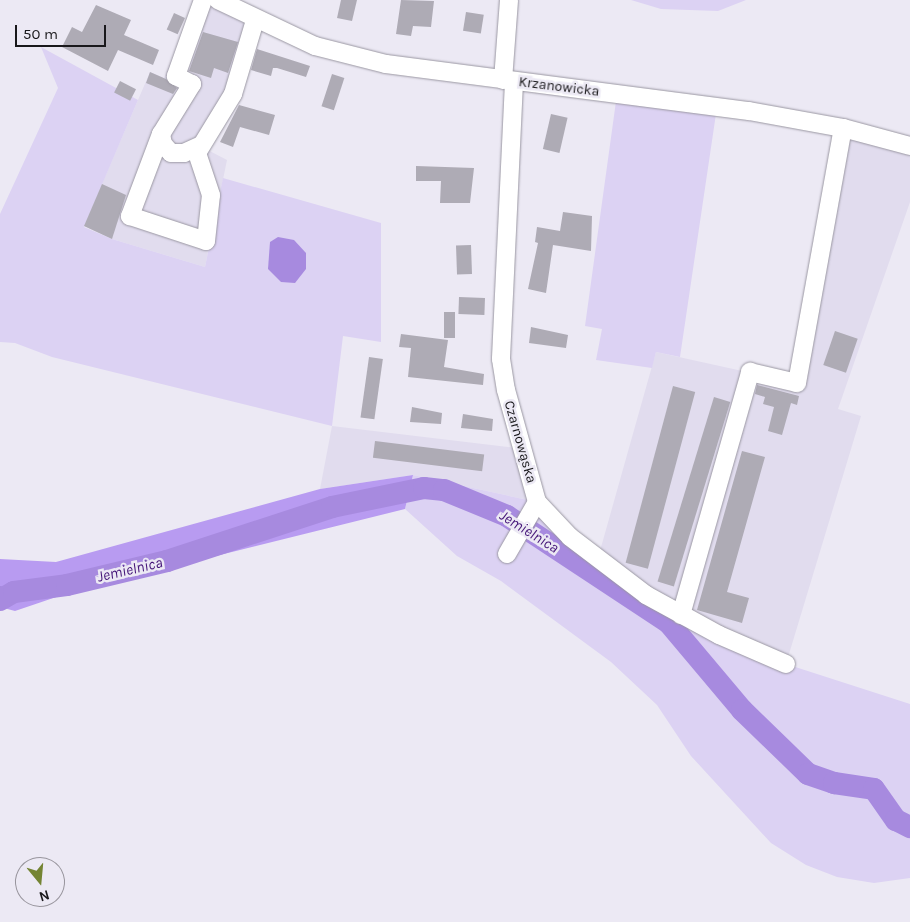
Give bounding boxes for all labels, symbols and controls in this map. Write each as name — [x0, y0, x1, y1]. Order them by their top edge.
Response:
scale bar — [18, 15, 109, 47]
text: 50 m — [23, 25, 58, 43]
street label: Krzanowicka — [518, 74, 600, 100]
street label: Czarnowąska — [500, 399, 540, 485]
water label: Jemielnica — [496, 507, 562, 557]
water label: Jemielnica — [96, 554, 164, 586]
north arrow — [15, 857, 65, 907]
text: N — [37, 886, 52, 905]

